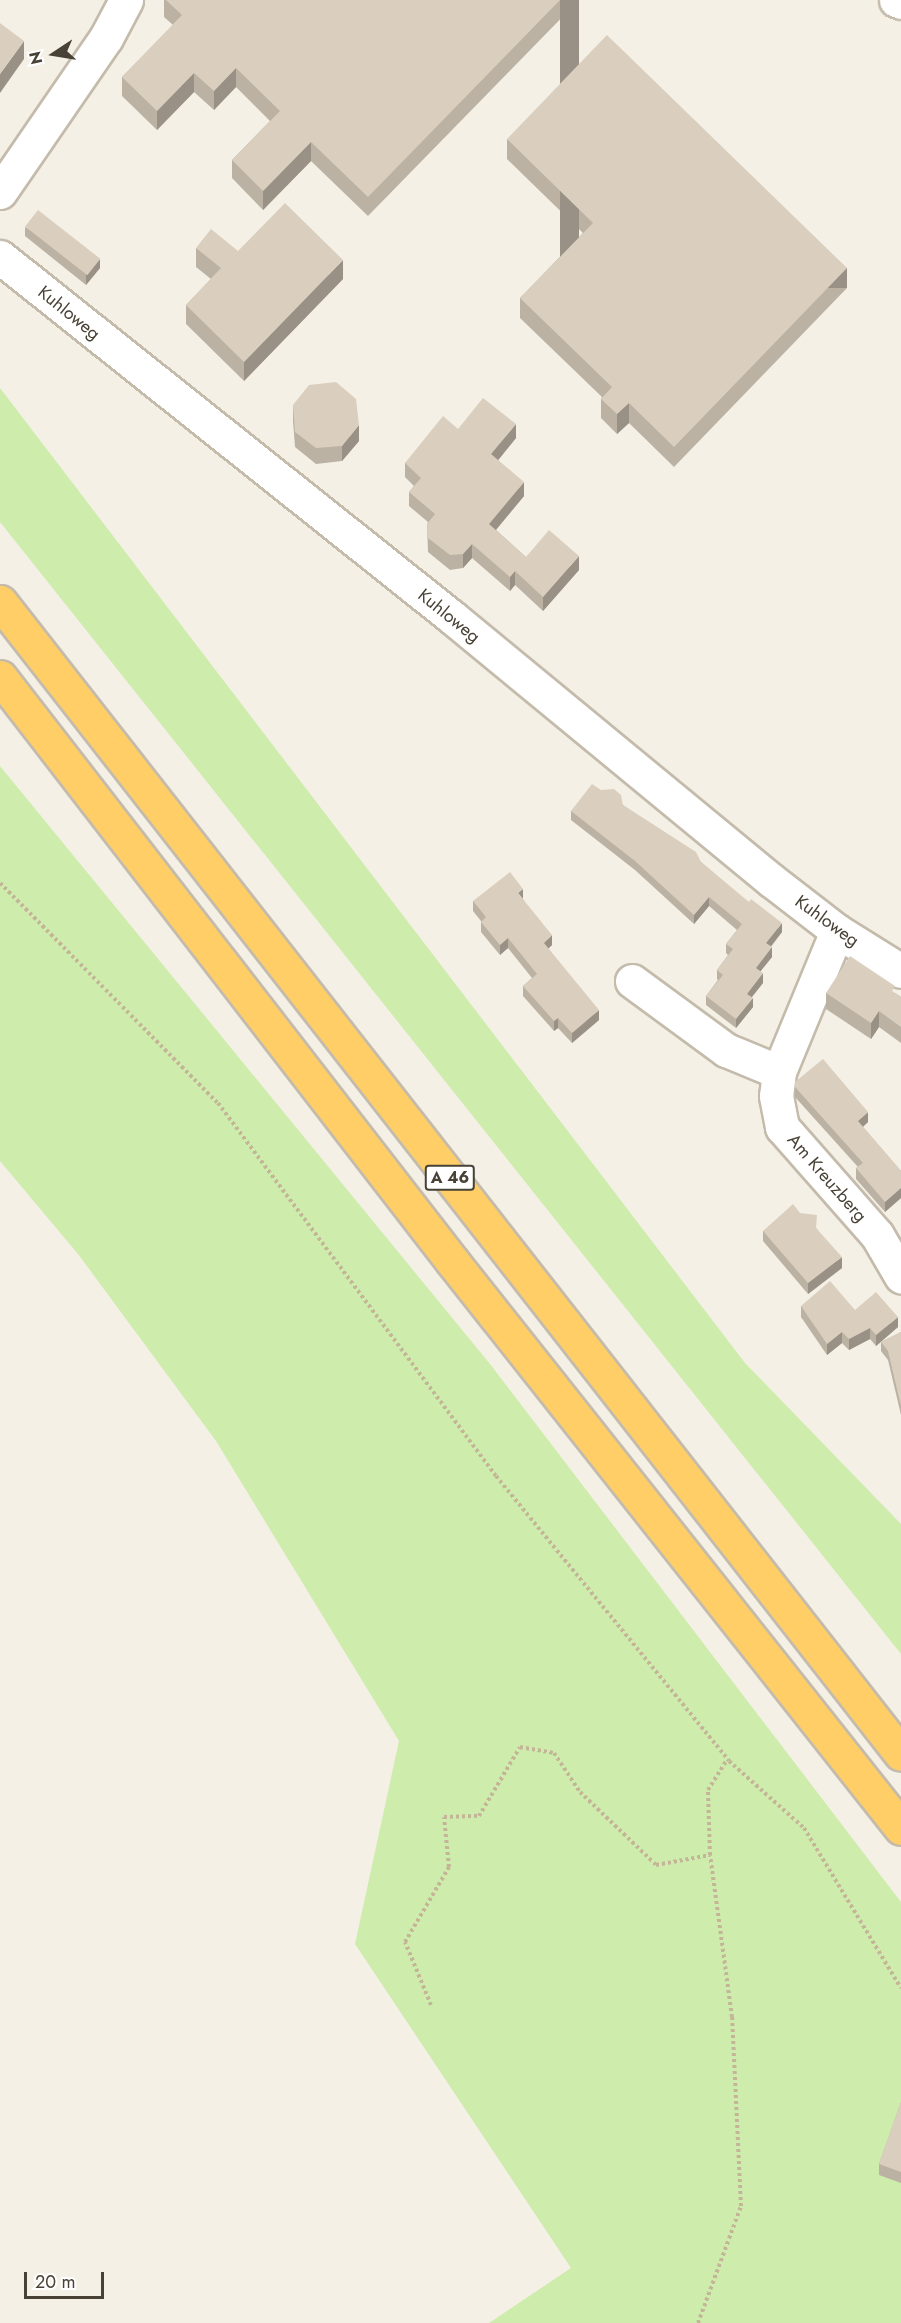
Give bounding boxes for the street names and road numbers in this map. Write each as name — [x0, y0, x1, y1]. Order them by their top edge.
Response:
street label: Kuhloweg — [34, 281, 104, 345]
street label: Kuhloweg — [414, 584, 484, 648]
street label: Kuhloweg — [791, 891, 863, 951]
street label: Am Kreuzberg — [783, 1129, 871, 1227]
road number: A 46 — [424, 1165, 476, 1191]

